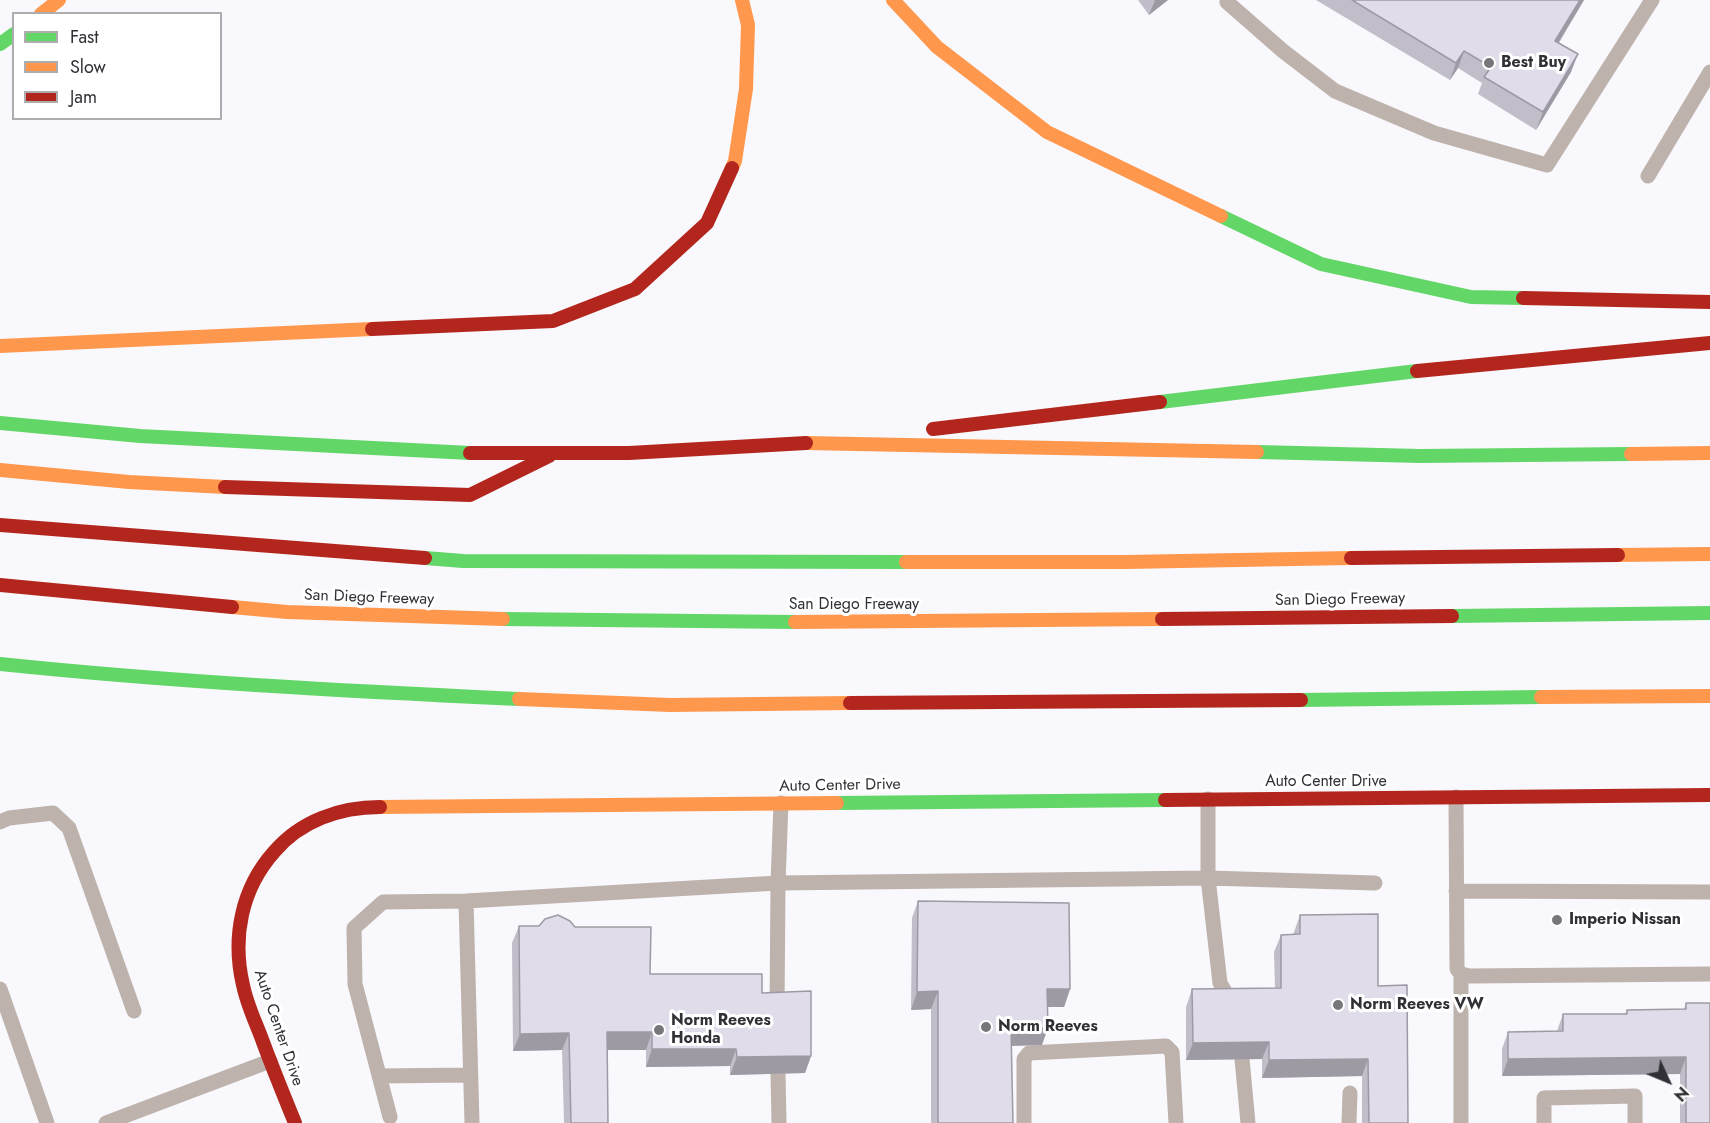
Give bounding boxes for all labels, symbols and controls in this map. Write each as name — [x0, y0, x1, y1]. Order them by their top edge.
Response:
legend — [12, 12, 222, 120]
text: Fast — [70, 24, 99, 50]
place label: Best Buy — [1501, 53, 1566, 73]
text: Slow — [70, 54, 106, 80]
marker: Best Buy — [1482, 56, 1496, 70]
text: Jam — [70, 84, 97, 110]
street label: San Diego Freeway — [304, 586, 434, 610]
street label: San Diego Freeway — [1275, 589, 1405, 611]
street label: San Diego Freeway — [789, 595, 919, 615]
street label: Auto Center Drive — [1265, 772, 1387, 792]
street label: Auto Center Drive — [779, 775, 901, 797]
place label: Imperio Nissan — [1569, 910, 1681, 930]
marker: Imperio Nissan — [1550, 913, 1564, 927]
street label: Auto Center Drive — [249, 967, 307, 1089]
place label: Norm Reeves VW — [1350, 995, 1484, 1015]
marker: Norm Reeves VW — [1331, 998, 1345, 1012]
place label: Norm Reeves Honda — [671, 1011, 771, 1049]
place label: Norm Reeves — [998, 1017, 1098, 1037]
marker: Norm Reeves — [979, 1020, 993, 1034]
marker: Norm Reeves Honda — [652, 1023, 666, 1037]
north arrow — [1638, 1051, 1698, 1111]
text: N — [1669, 1081, 1694, 1106]

